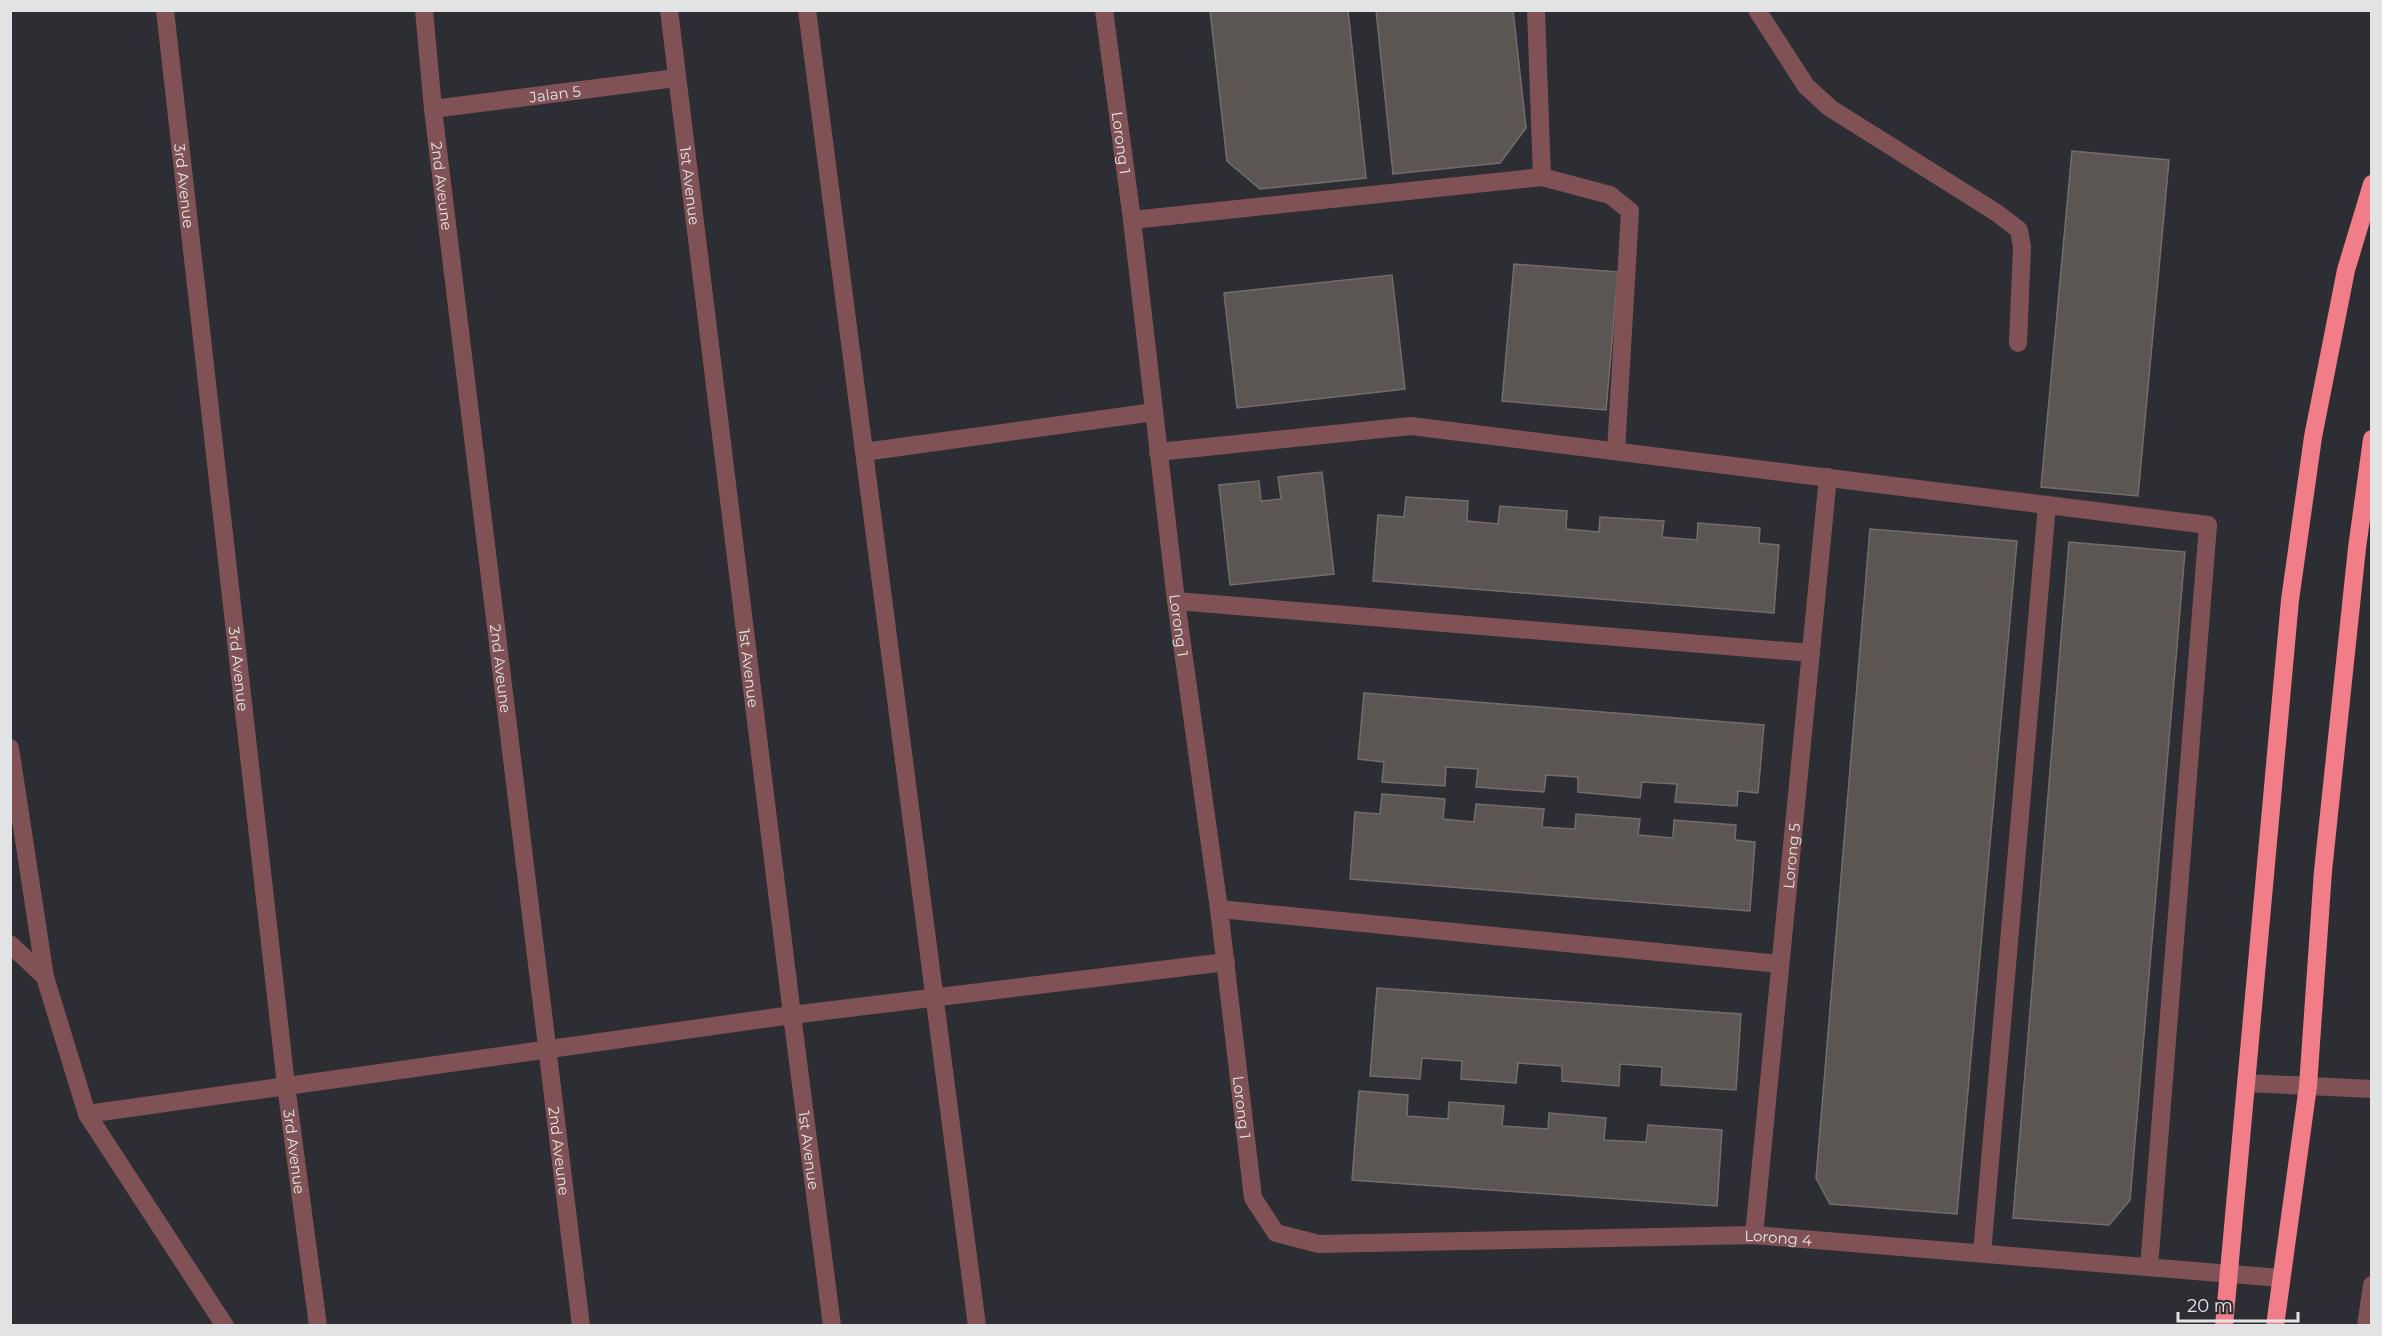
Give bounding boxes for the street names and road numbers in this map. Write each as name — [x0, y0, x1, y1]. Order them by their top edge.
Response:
street label: Jalan 5 — [527, 81, 582, 106]
street label: Lorong 1 — [1108, 110, 1135, 175]
street label: 2nd Aveune — [428, 140, 457, 232]
street label: 3rd Avenue — [171, 143, 199, 229]
street label: 1st Avenue — [676, 145, 705, 226]
street label: Lorong 1 — [1166, 593, 1193, 658]
street label: 2nd Aveune — [486, 623, 516, 714]
street label: 3rd Avenue — [225, 626, 253, 712]
street label: 1st Avenue — [735, 628, 764, 709]
street label: Lorong 5 — [1778, 822, 1804, 890]
street label: Lorong 1 — [1229, 1075, 1255, 1140]
street label: 2nd Aveune — [545, 1105, 575, 1196]
street label: 3rd Avenue — [280, 1108, 310, 1195]
street label: 1st Avenue — [795, 1110, 824, 1191]
street label: Lorong 4 — [1744, 1225, 1813, 1249]

